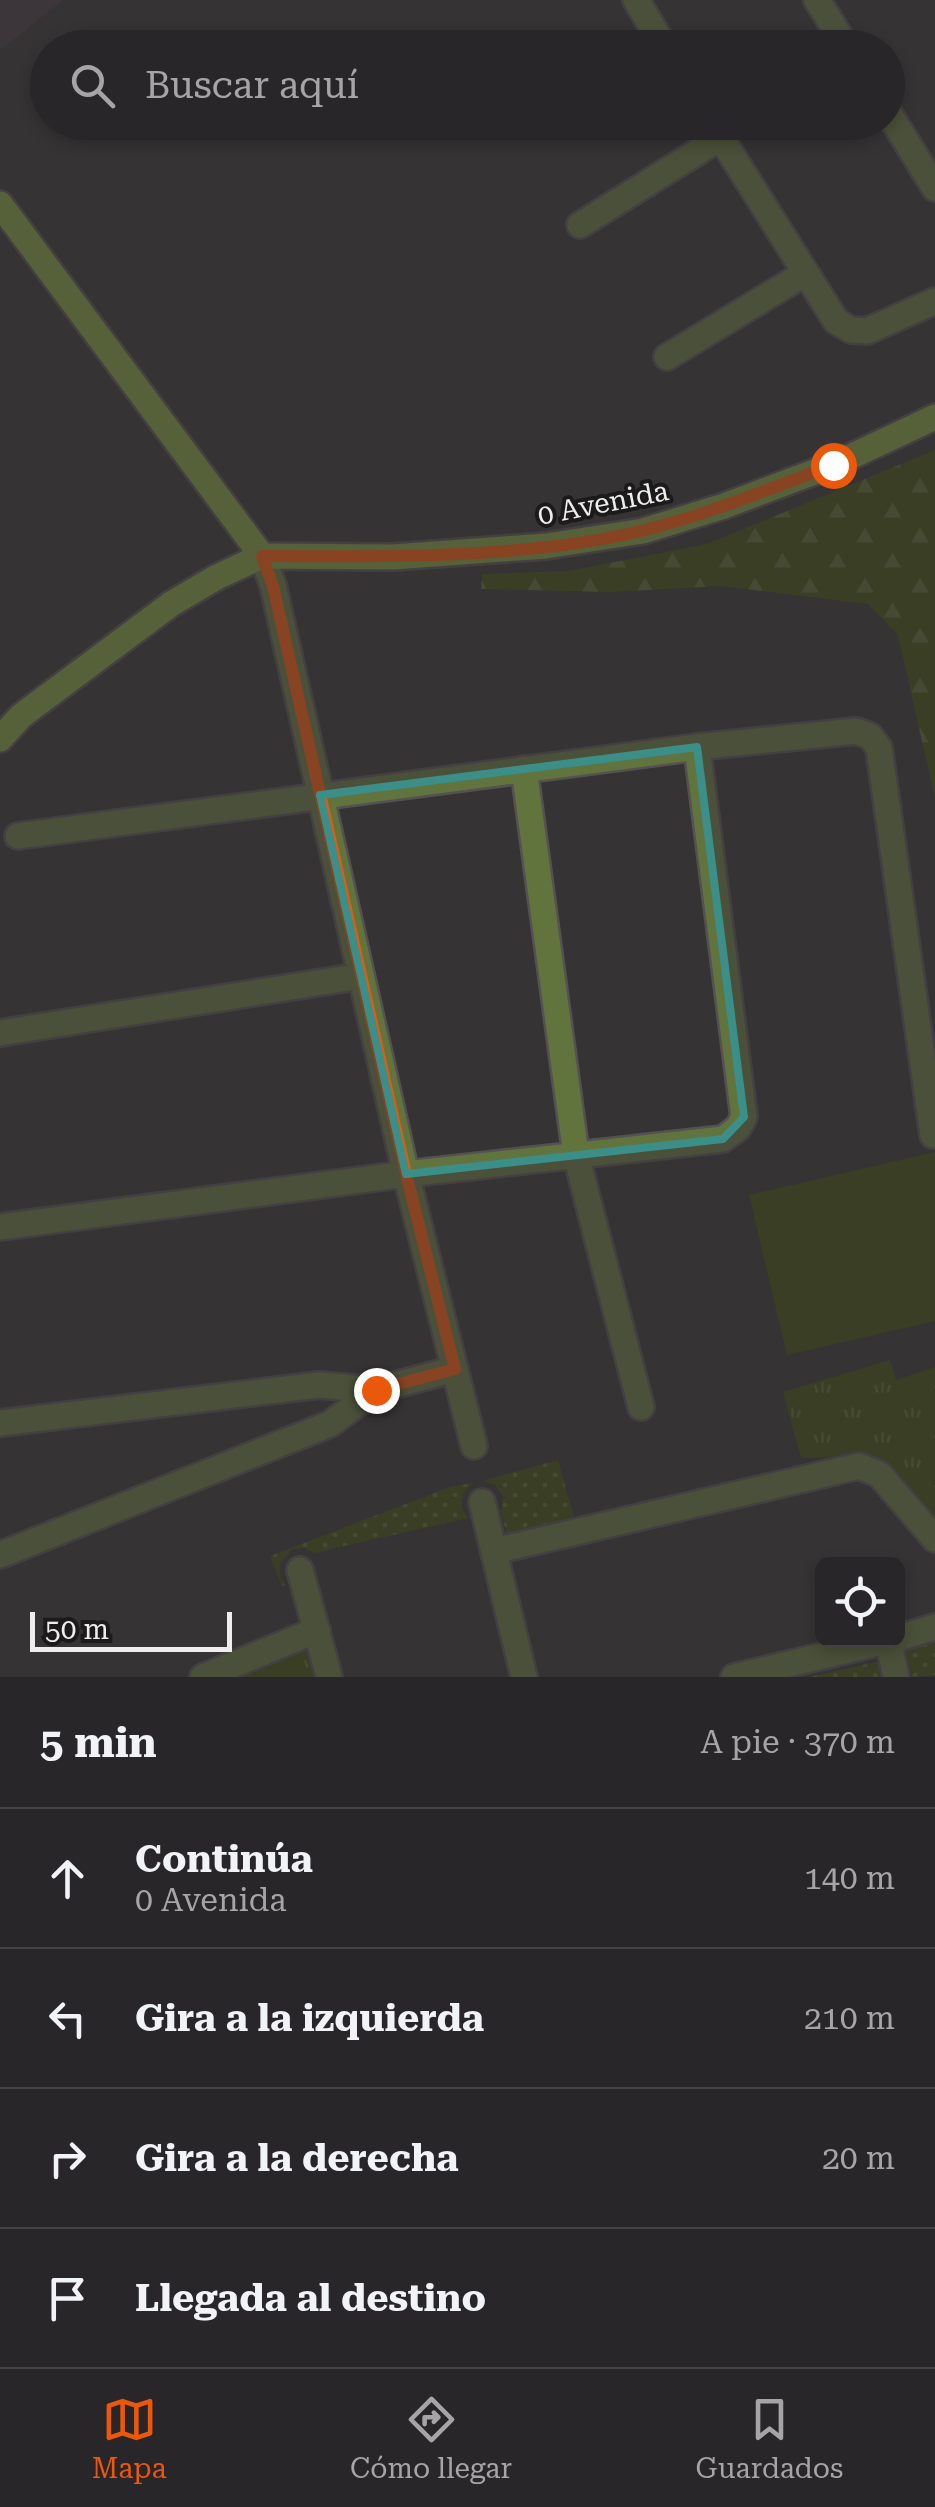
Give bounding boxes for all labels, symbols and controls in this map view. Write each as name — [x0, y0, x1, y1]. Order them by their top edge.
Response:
search box — [30, 30, 905, 140]
icon: search — [65, 58, 120, 113]
text: Buscar aquí — [145, 63, 359, 107]
route start — [811, 443, 857, 489]
street label: 0 Avenida — [535, 474, 671, 532]
route end — [354, 1368, 400, 1414]
map controls — [815, 1557, 905, 1647]
button: locate — [815, 1557, 905, 1647]
scale bar — [30, 1607, 232, 1652]
text: 50 m — [45, 1613, 109, 1646]
text: 5 min — [40, 1718, 157, 1767]
text: A pie · 370 m — [701, 1723, 895, 1761]
text: Continúa — [135, 1837, 313, 1881]
icon: ahead — [40, 1851, 95, 1906]
text: 140 m — [804, 1859, 895, 1897]
text: 0 Avenida — [135, 1881, 287, 1919]
icon: left — [40, 1991, 95, 2046]
text: Gira a la izquierda — [135, 1996, 484, 2040]
text: 210 m — [804, 1999, 895, 2037]
icon: right — [40, 2131, 95, 2186]
text: Gira a la derecha — [135, 2136, 459, 2180]
text: 20 m — [822, 2139, 895, 2177]
icon: arrive — [40, 2271, 95, 2326]
text: Llegada al destino — [135, 2276, 486, 2320]
tab: Mapa — [92, 2392, 167, 2485]
tab: Cómo llegar — [350, 2392, 512, 2485]
tab: Guardados — [696, 2392, 843, 2485]

